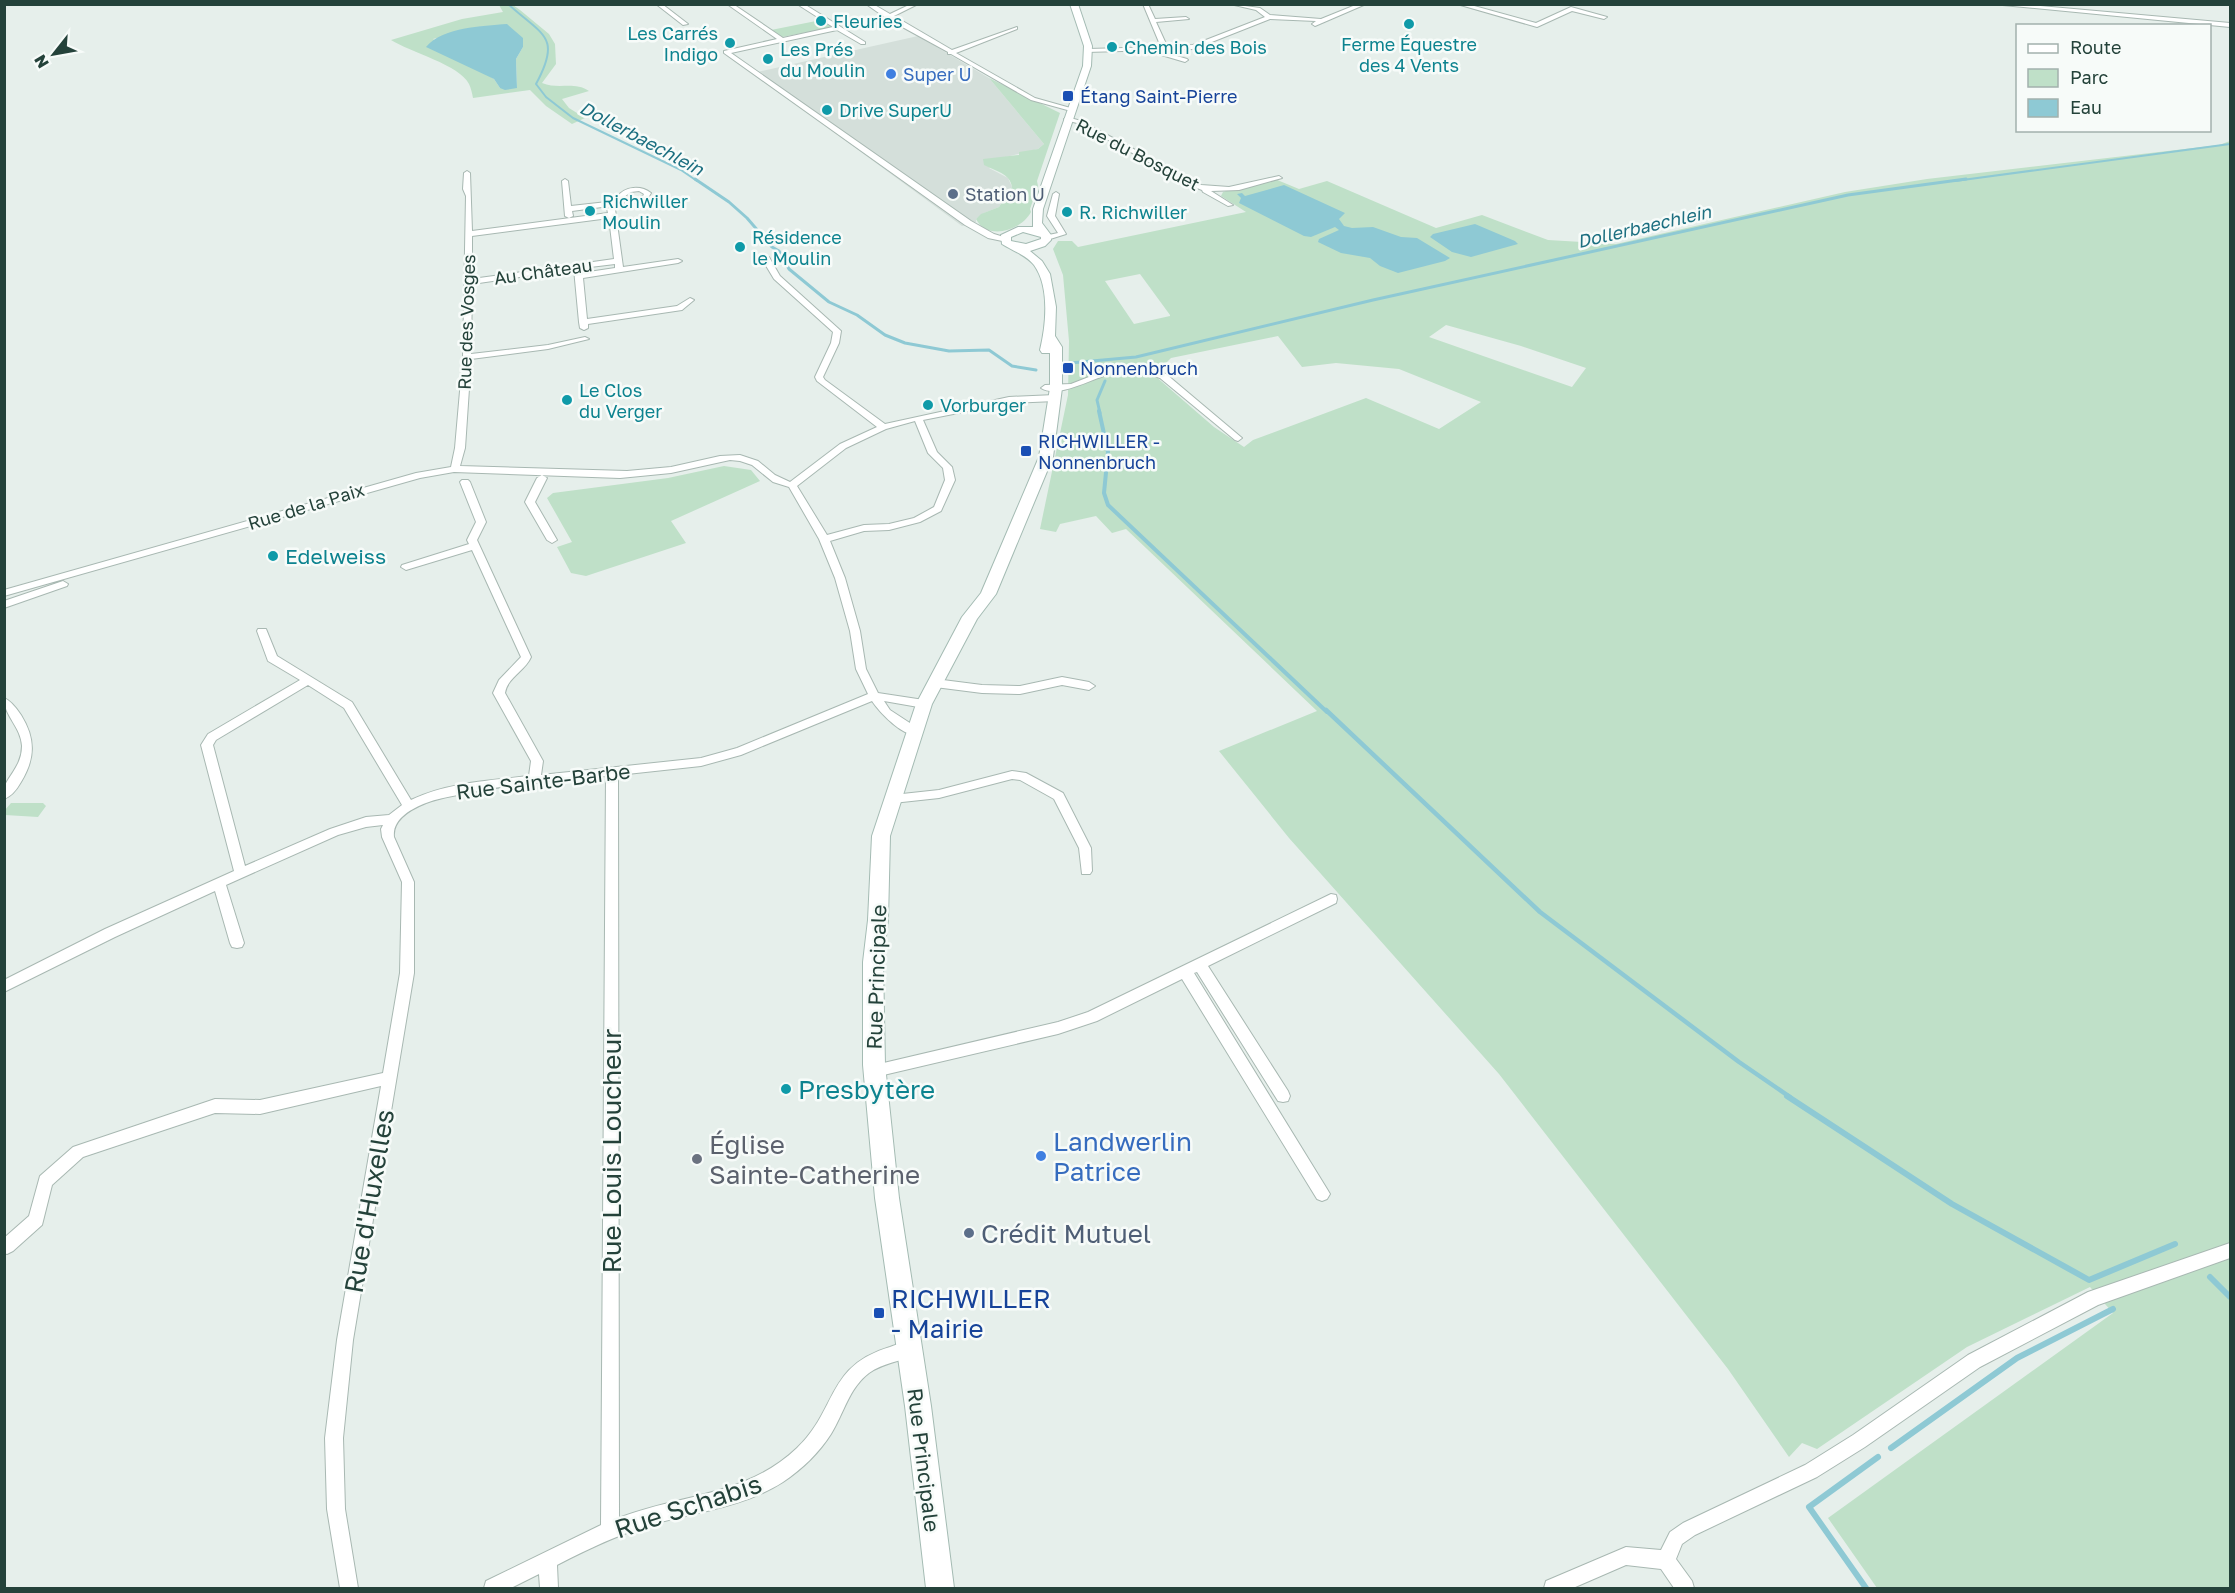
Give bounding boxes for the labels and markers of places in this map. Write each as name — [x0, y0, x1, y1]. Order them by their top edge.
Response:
place label: Fleuries — [833, 10, 902, 32]
marker: Fleuries — [814, 14, 828, 28]
marker: Ferme Équestre des 4 Vents — [1402, 17, 1416, 31]
place label: Les Carrés Indigo — [627, 22, 718, 65]
place label: Ferme Équestre des 4 Vents — [1341, 33, 1477, 76]
marker: Les Carrés Indigo — [723, 36, 737, 50]
place label: Chemin des Bois — [1124, 36, 1267, 58]
place label: Les Prés du Moulin — [780, 38, 865, 81]
marker: Chemin des Bois — [1105, 40, 1119, 54]
marker: Les Prés du Moulin — [761, 52, 775, 66]
place label: Super U — [903, 63, 972, 85]
marker: Super U — [884, 67, 898, 81]
place label: Étang Saint-Pierre — [1080, 85, 1237, 107]
marker: Étang Saint-Pierre — [1061, 89, 1075, 103]
place label: Drive SuperU — [839, 99, 952, 121]
marker: Drive SuperU — [820, 103, 834, 117]
place label: Station U — [965, 183, 1045, 205]
marker: Station U — [946, 187, 960, 201]
place label: Richwiller Moulin — [602, 190, 688, 233]
place label: R. Richwiller — [1079, 201, 1187, 223]
marker: Richwiller Moulin — [583, 204, 597, 218]
marker: R. Richwiller — [1060, 205, 1074, 219]
place label: Résidence le Moulin — [752, 226, 842, 269]
marker: Résidence le Moulin — [733, 240, 747, 254]
place label: Nonnenbruch — [1080, 357, 1198, 379]
marker: Nonnenbruch — [1061, 361, 1075, 375]
place label: Le Clos du Verger — [579, 379, 662, 422]
marker: Le Clos du Verger — [560, 393, 574, 407]
place label: Vorburger — [940, 394, 1026, 416]
marker: Vorburger — [921, 398, 935, 412]
place label: RICHWILLER - Nonnenbruch — [1038, 430, 1160, 473]
marker: RICHWILLER - Nonnenbruch — [1019, 444, 1033, 458]
place label: Edelweiss — [285, 543, 386, 569]
marker: Edelweiss — [266, 549, 280, 563]
place label: Presbytère — [798, 1074, 935, 1105]
marker: Presbytère — [779, 1082, 793, 1096]
place label: Landwerlin Patrice — [1053, 1126, 1192, 1187]
place label: Église Sainte-Catherine — [709, 1129, 920, 1190]
marker: Landwerlin Patrice — [1034, 1149, 1048, 1163]
marker: Église Sainte-Catherine — [690, 1152, 704, 1166]
place label: Crédit Mutuel — [981, 1218, 1151, 1249]
marker: Crédit Mutuel — [962, 1226, 976, 1240]
place label: RICHWILLER - Mairie — [891, 1283, 1051, 1344]
marker: RICHWILLER - Mairie — [872, 1306, 886, 1320]

